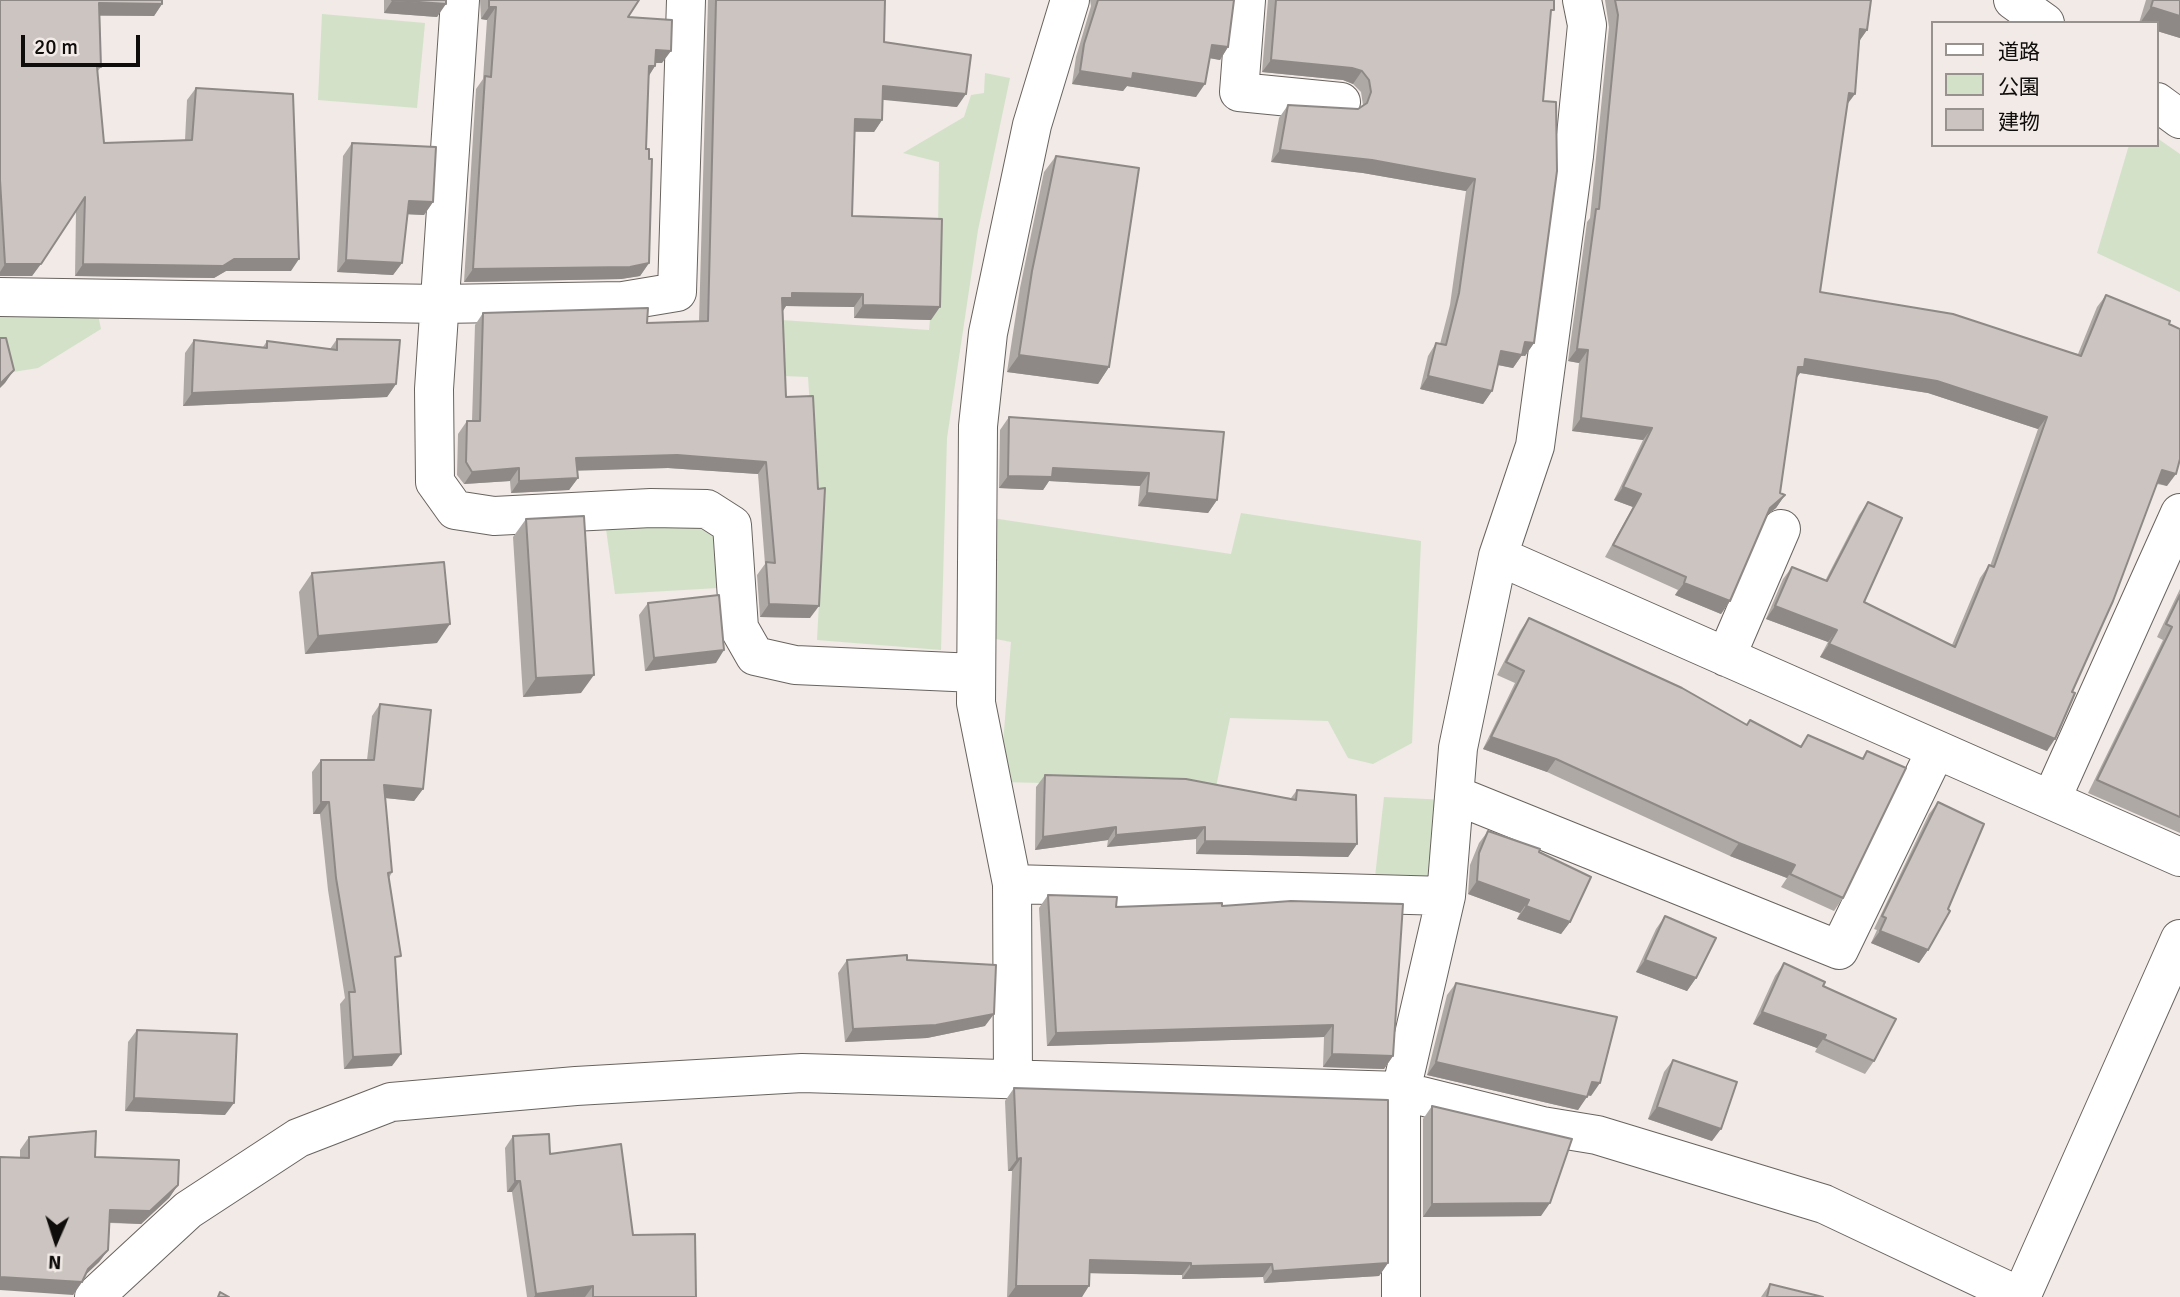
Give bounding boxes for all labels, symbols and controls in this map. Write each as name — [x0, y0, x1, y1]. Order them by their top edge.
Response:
scale bar — [24, 21, 144, 65]
legend — [1932, 21, 2159, 147]
text: 20 m — [34, 34, 78, 60]
text: 道路 — [1998, 39, 2040, 65]
text: 公園 — [1998, 74, 2040, 100]
text: 建物 — [1998, 109, 2040, 135]
north arrow — [21, 1206, 91, 1276]
text: N — [48, 1250, 62, 1274]

